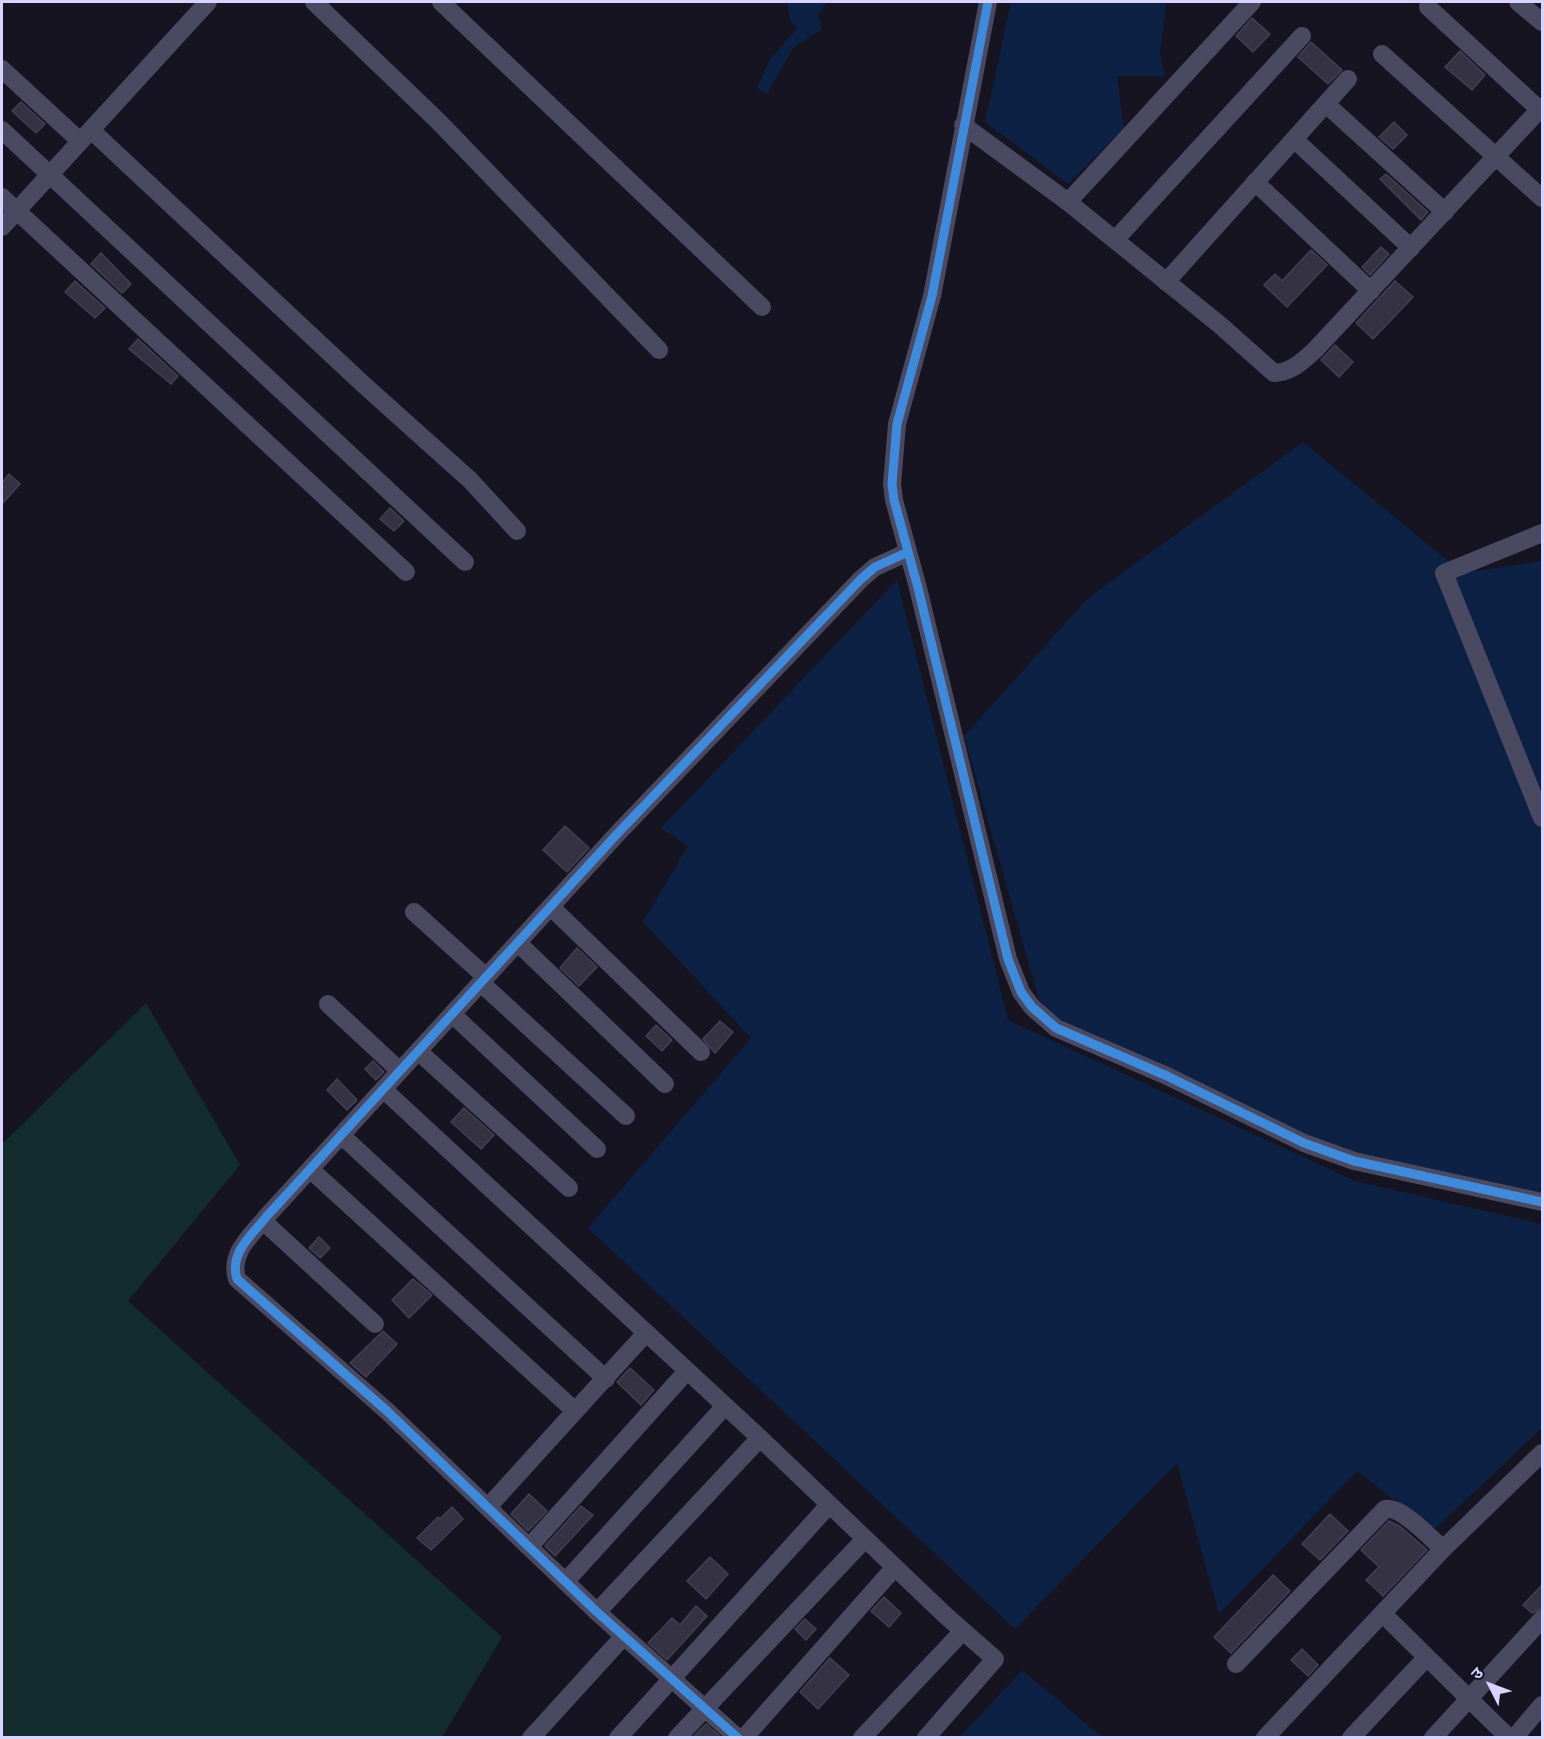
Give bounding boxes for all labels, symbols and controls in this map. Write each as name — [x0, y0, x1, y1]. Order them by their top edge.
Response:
north arrow — [1460, 1655, 1520, 1715]
text: उ — [1466, 1663, 1487, 1683]

